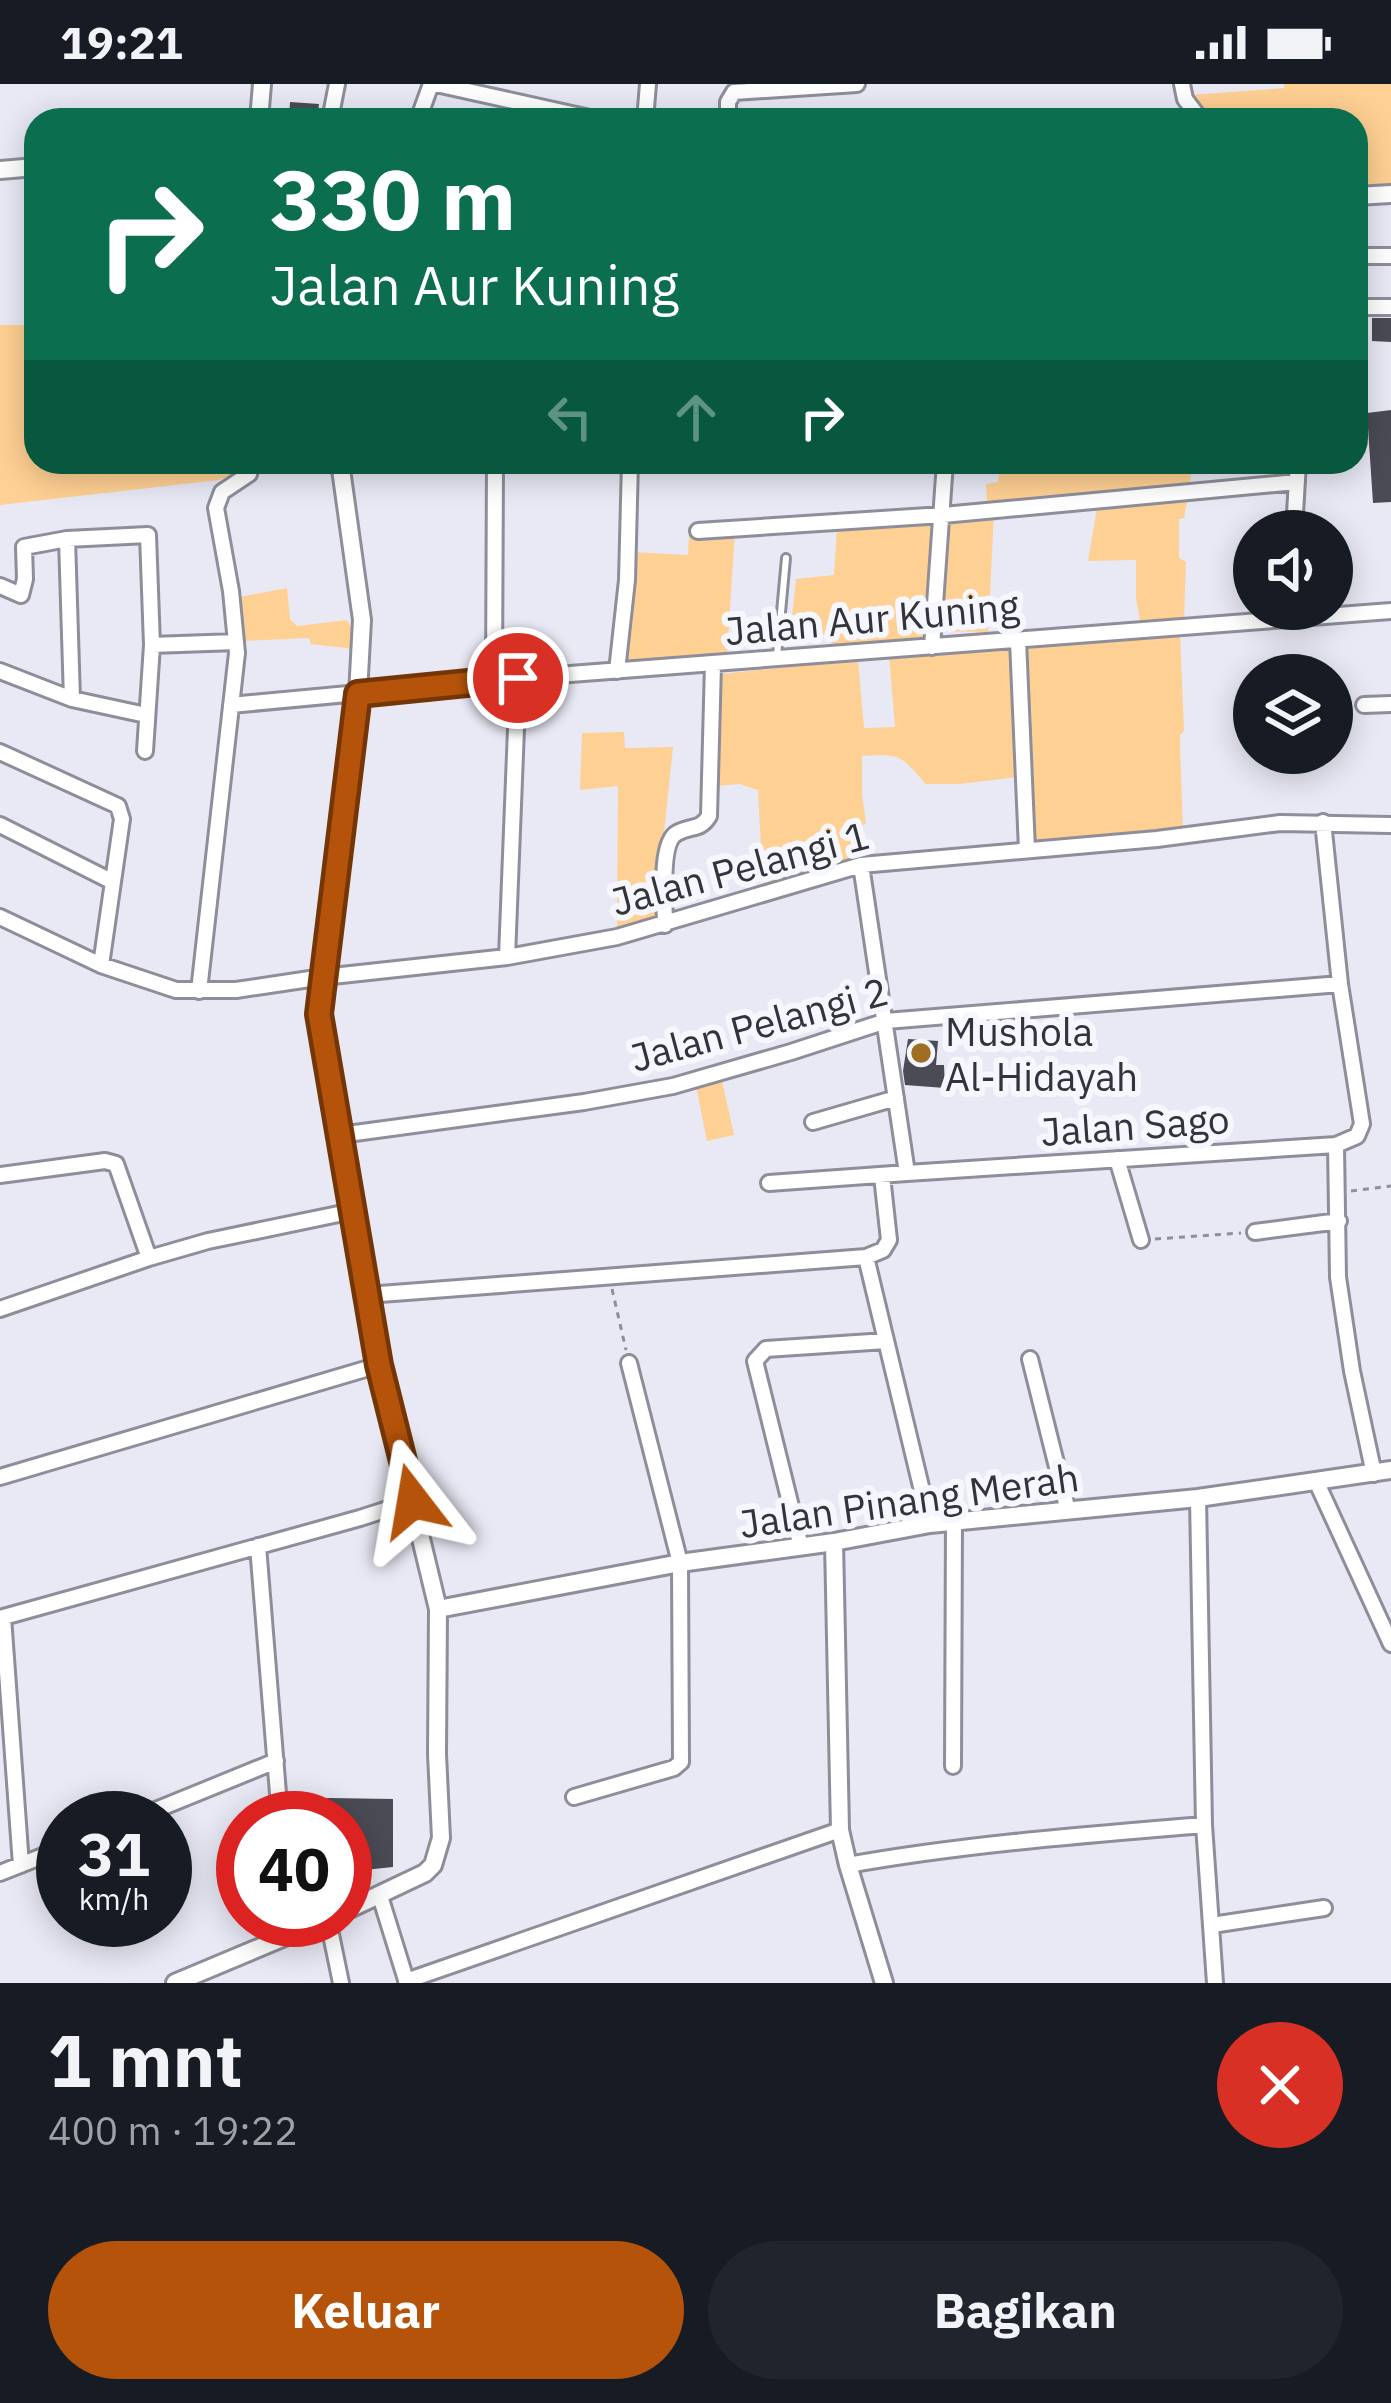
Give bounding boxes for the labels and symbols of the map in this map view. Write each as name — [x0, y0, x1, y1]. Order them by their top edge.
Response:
street label: Jalan Aur Kuning — [723, 580, 1022, 656]
pin — [467, 627, 569, 729]
street label: Jalan Pelangi 1 — [606, 809, 874, 927]
street label: Jalan Pelangi 2 — [625, 965, 893, 1083]
place label: Mushola Al-Hidayah — [945, 1006, 1138, 1102]
marker: Mushola Al-Hidayah — [908, 1040, 934, 1066]
street label: Jalan Sago — [1039, 1093, 1231, 1157]
position arrow — [350, 1438, 476, 1564]
street label: Jalan Pinang Merah — [736, 1451, 1082, 1549]
speed limit sign: 40 — [216, 1791, 372, 1947]

